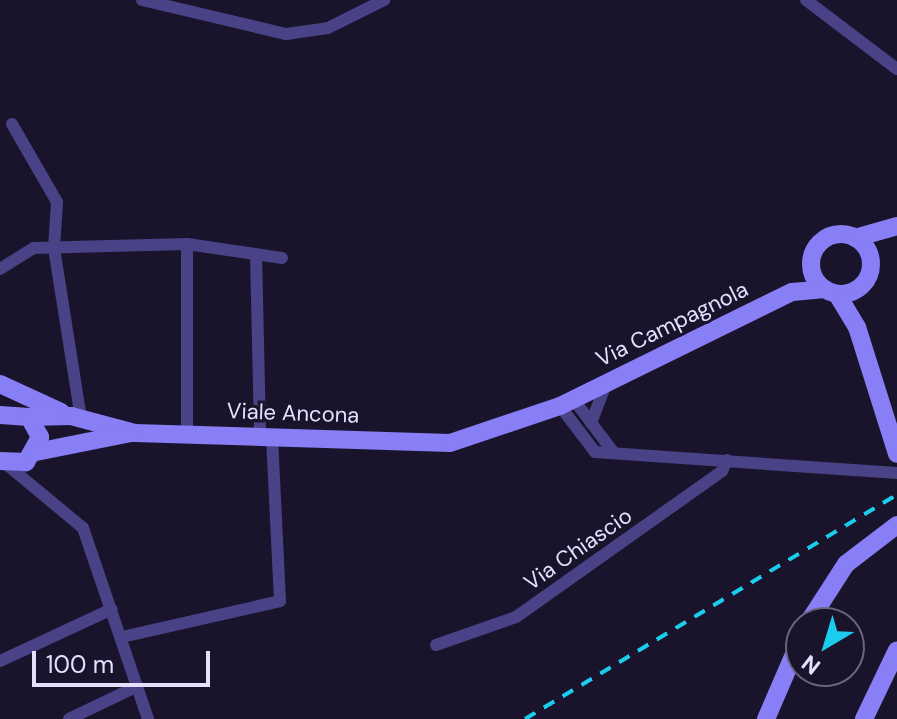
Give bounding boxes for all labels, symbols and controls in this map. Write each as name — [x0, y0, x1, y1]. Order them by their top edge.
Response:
street label: Via Campagnola — [592, 276, 752, 372]
street label: Viale Ancona — [226, 397, 360, 429]
street label: Via Chiascio — [519, 502, 637, 596]
north arrow — [785, 607, 865, 687]
scale bar — [36, 635, 214, 685]
text: N — [796, 648, 826, 681]
text: 100 m — [46, 649, 114, 680]

